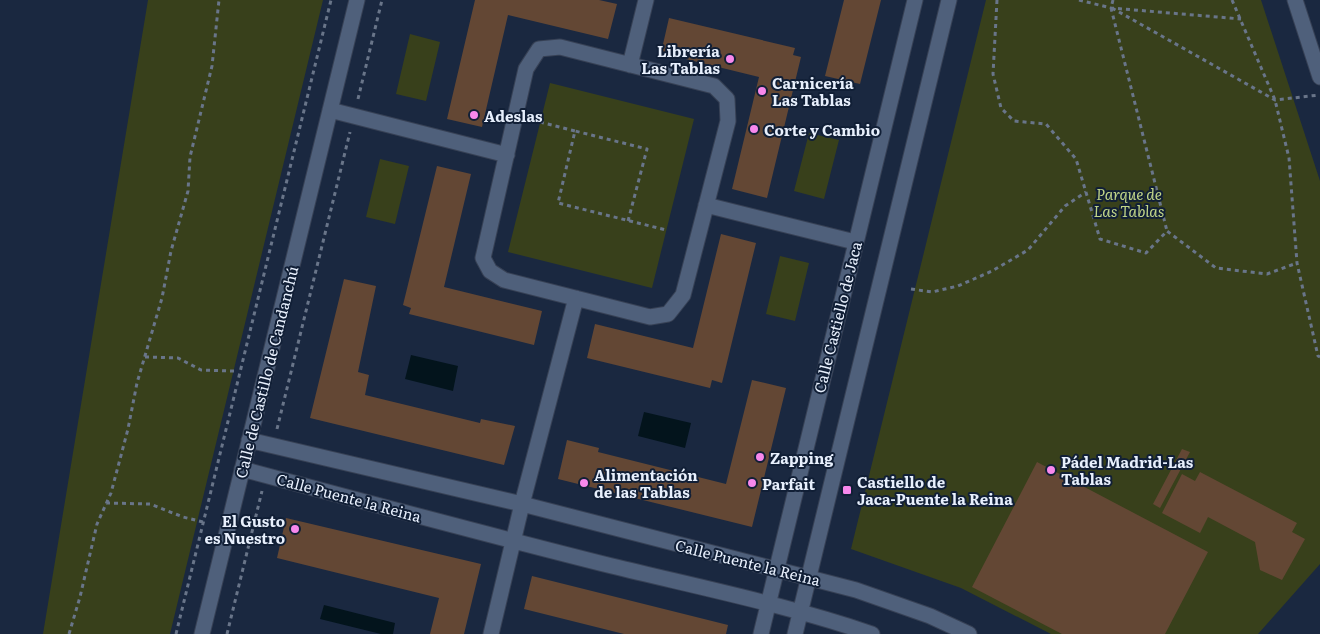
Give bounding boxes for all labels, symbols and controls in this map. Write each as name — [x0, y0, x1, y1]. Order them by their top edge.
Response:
place label: Librería Las Tablas — [641, 39, 721, 79]
marker: Librería Las Tablas — [724, 53, 736, 65]
place label: Carnicería Las Tablas — [772, 71, 854, 111]
marker: Carnicería Las Tablas — [756, 85, 768, 97]
place label: Adeslas — [484, 104, 543, 127]
marker: Adeslas — [468, 109, 480, 121]
place label: Corte y Cambio — [764, 118, 880, 141]
marker: Corte y Cambio — [748, 123, 760, 135]
park label: Parque de Las Tablas — [1094, 182, 1164, 222]
street label: Calle Castiello de Jaca — [807, 238, 867, 395]
street label: Calle de Castillo de Candanchú — [228, 263, 304, 480]
place label: Zapping — [770, 446, 834, 469]
place label: Pádel Madrid-Las Tablas — [1061, 450, 1194, 490]
marker: Zapping — [754, 451, 766, 463]
place label: Alimentación de las Tablas — [594, 463, 698, 503]
marker: Pádel Madrid-Las Tablas — [1045, 464, 1057, 476]
street label: Calle Puente la Reina — [274, 467, 425, 528]
place label: Castiello de Jaca-Puente la Reina — [857, 470, 1013, 510]
place label: Parfait — [762, 472, 815, 495]
marker: Alimentación de las Tablas — [578, 477, 590, 489]
marker: Parfait — [746, 477, 758, 489]
marker: Castiello de Jaca-Puente la Reina — [841, 484, 853, 496]
place label: El Gusto es Nuestro — [205, 509, 285, 549]
marker: El Gusto es Nuestro — [289, 523, 301, 535]
street label: Calle Puente la Reina — [673, 533, 824, 591]

